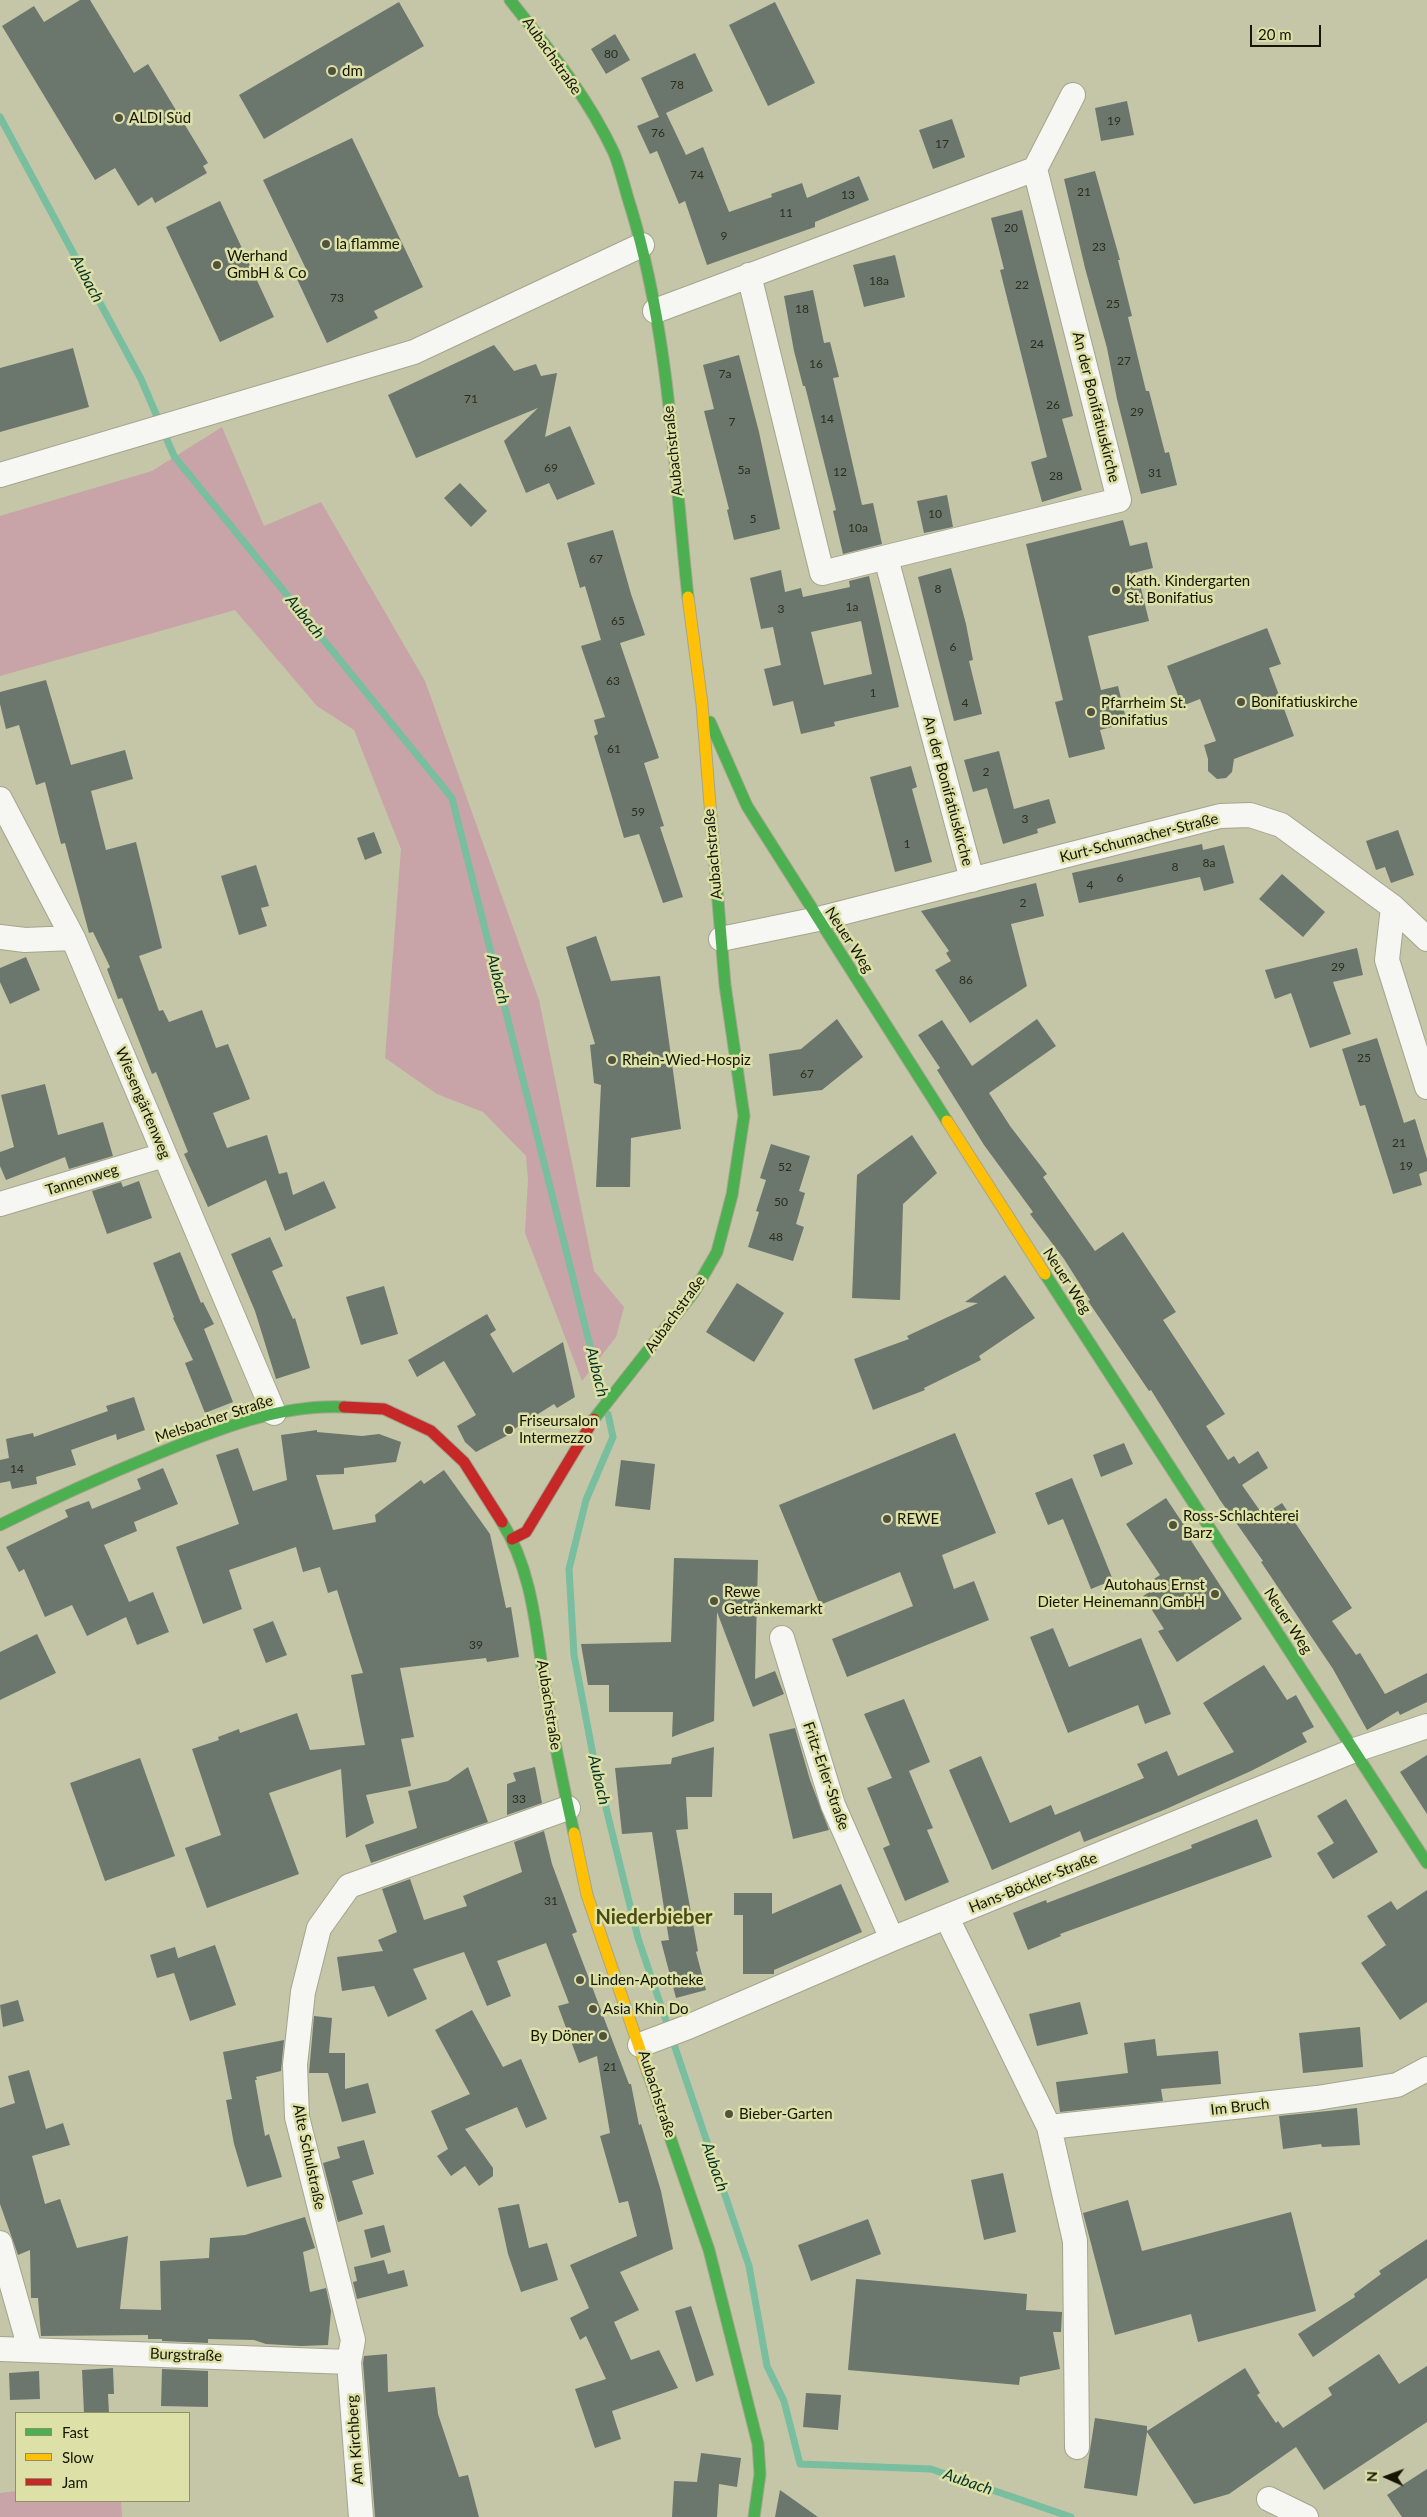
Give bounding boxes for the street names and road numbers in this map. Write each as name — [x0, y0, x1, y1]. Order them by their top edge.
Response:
street label: Aubachstraße — [519, 14, 585, 98]
street label: An der Bonifatiuskirche — [1069, 330, 1123, 484]
street label: Aubachstraße — [659, 405, 687, 497]
street label: An der Bonifatiuskirche — [919, 714, 977, 868]
street label: Aubachstraße — [700, 808, 726, 900]
street label: Kurt-Schumacher-Straße — [1058, 810, 1220, 866]
street label: Neuer Weg — [821, 904, 877, 976]
street label: Wiesengärtenweg — [111, 1044, 175, 1162]
street label: Tannenweg — [44, 1160, 120, 1200]
street label: Neuer Weg — [1039, 1245, 1095, 1317]
street label: Aubachstraße — [641, 1272, 709, 1356]
street label: Melsbacher Straße — [153, 1391, 275, 1447]
street label: Neuer Weg — [1260, 1585, 1316, 1657]
street label: Aubachstraße — [533, 1659, 565, 1751]
street label: Fritz-Erler-Straße — [799, 1720, 853, 1832]
street label: Hans-Böckler-Straße — [966, 1849, 1100, 1917]
street label: Aubachstraße — [634, 2048, 680, 2140]
street label: Im Bruch — [1210, 2095, 1270, 2119]
street label: Alte Schulstraße — [289, 2103, 329, 2211]
street label: Burgstraße — [150, 2345, 222, 2365]
street label: Am Kirchberg — [343, 2395, 367, 2485]

